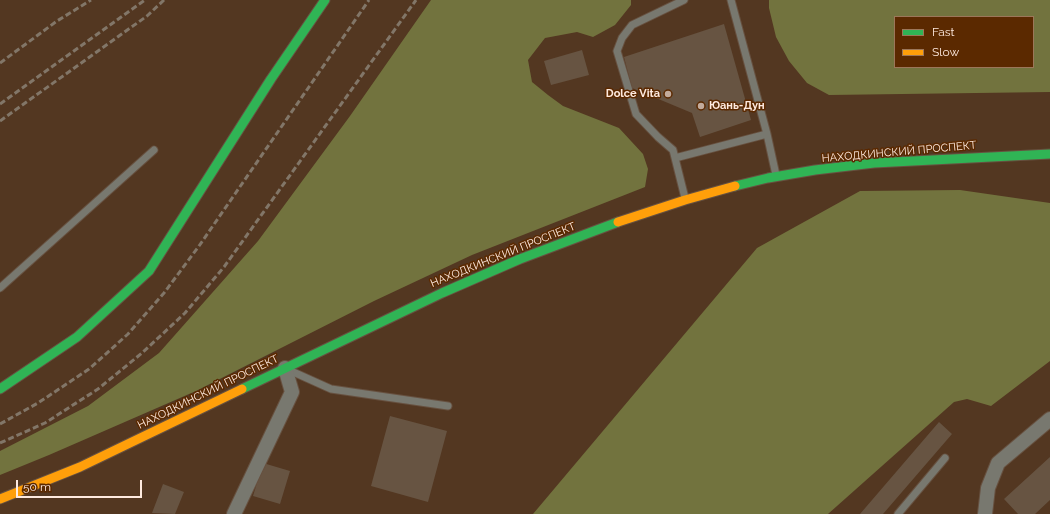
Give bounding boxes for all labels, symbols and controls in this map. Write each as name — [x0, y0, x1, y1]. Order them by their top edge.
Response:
legend — [894, 16, 1034, 68]
text: Fast — [932, 25, 955, 39]
text: Slow — [932, 45, 959, 59]
place label: Dolce Vita — [606, 87, 660, 101]
marker: Dolce Vita — [663, 89, 673, 99]
place label: Юань-Дун — [709, 99, 765, 113]
marker: Юань-Дун — [696, 101, 706, 111]
street label: НАХОДКИНСКИЙ ПРОСПЕКТ — [821, 139, 977, 165]
street label: НАХОДКИНСКИЙ ПРОСПЕКТ — [429, 220, 577, 290]
street label: НАХОДКИНСКИЙ ПРОСПЕКТ — [135, 352, 281, 432]
scale bar — [18, 472, 144, 498]
text: 50 m — [23, 480, 51, 494]

